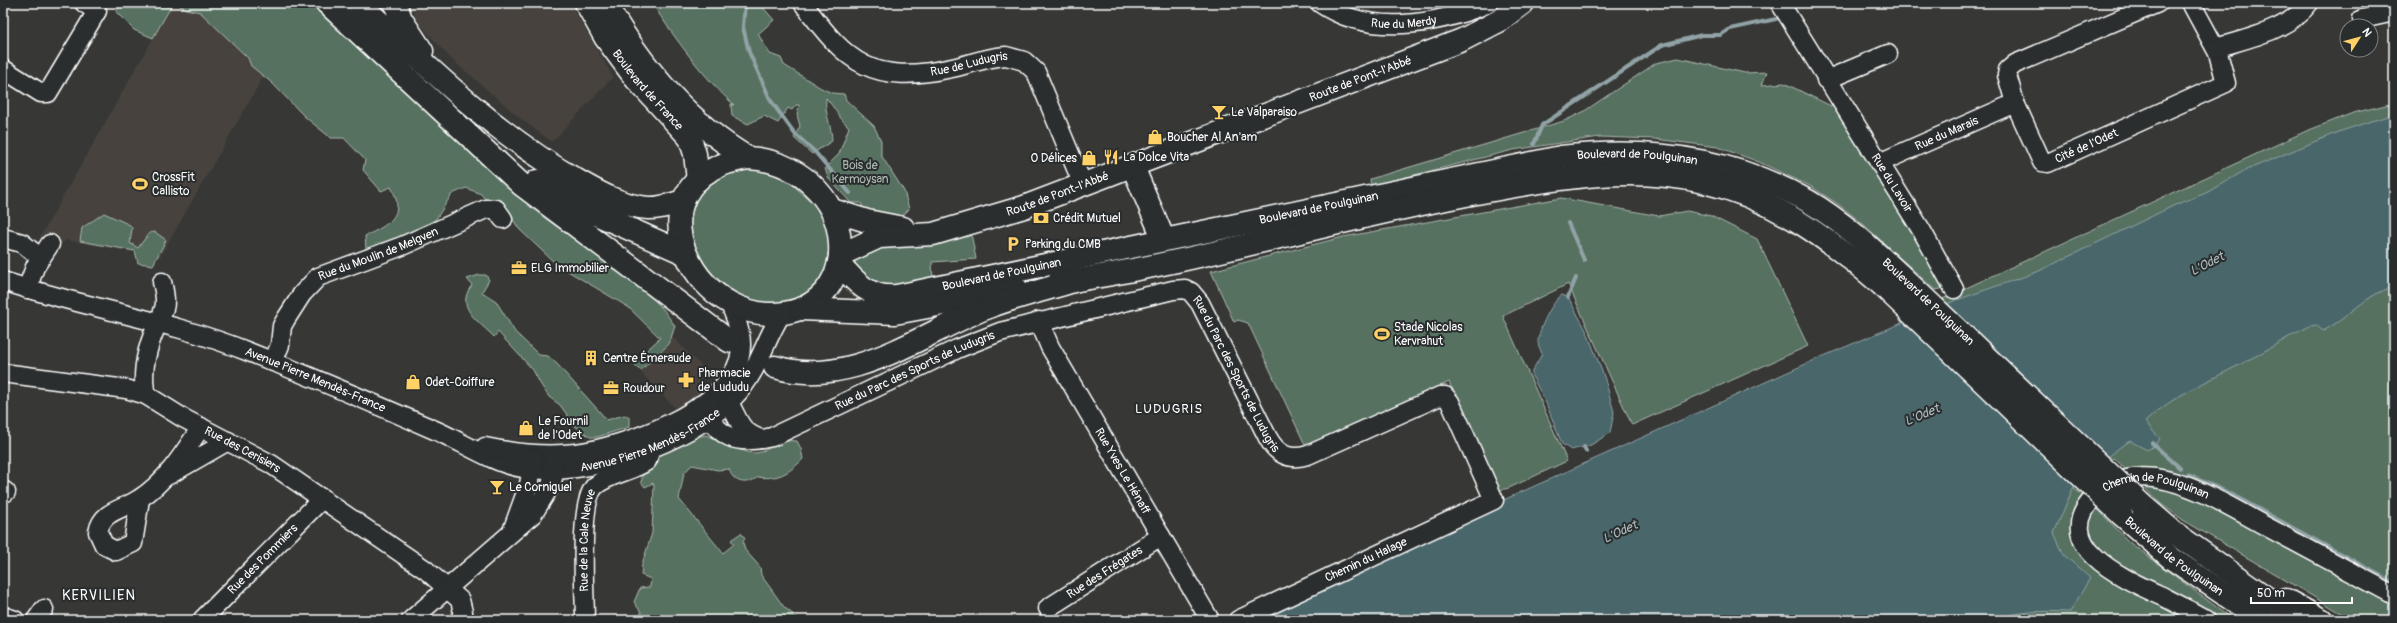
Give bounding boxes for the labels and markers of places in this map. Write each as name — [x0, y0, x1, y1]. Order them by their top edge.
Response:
bar icon: Le Valparaiso — [1210, 103, 1228, 121]
place label: Le Valparaiso — [1231, 105, 1298, 120]
shop icon: Boucher Al An'am — [1146, 128, 1164, 146]
place label: Boucher Al An'am — [1167, 130, 1258, 145]
restaurant icon: La Dolce Vita — [1102, 148, 1120, 166]
shop icon: O Délices — [1080, 149, 1098, 167]
place label: La Dolce Vita — [1123, 150, 1190, 165]
place label: O Délices — [1030, 151, 1078, 166]
place label: CrossFit Callisto — [152, 170, 195, 199]
sports icon: CrossFit Callisto — [131, 175, 149, 193]
bank icon: Crédit Mutuel — [1032, 209, 1050, 227]
place label: Crédit Mutuel — [1053, 211, 1121, 226]
parking icon: Parking du CMB — [1004, 235, 1022, 253]
place label: Parking du CMB — [1025, 237, 1101, 252]
office icon: ELG Immobilier — [510, 259, 528, 277]
place label: ELG Immobilier — [531, 261, 610, 276]
place label: Stade Nicolas Kervrahut — [1394, 320, 1463, 349]
sports icon: Stade Nicolas Kervrahut — [1373, 325, 1391, 343]
building icon: Centre Émeraude — [582, 349, 600, 367]
place label: Centre Émeraude — [603, 350, 691, 366]
place label: Pharmacie de Lududu — [698, 366, 751, 395]
pharmacy icon: Pharmacie de Lududu — [677, 371, 695, 389]
shop icon: Odet-Coiffure — [404, 373, 422, 391]
place label: Odet-Coiffure — [425, 375, 494, 390]
office icon: Roudour — [602, 379, 620, 397]
place label: Roudour — [623, 381, 666, 396]
place label: Le Fournil de l'Odet — [538, 414, 589, 443]
shop icon: Le Fournil de l'Odet — [517, 419, 535, 437]
bar icon: Le Corniguel — [488, 478, 506, 496]
place label: Le Corniguel — [509, 480, 572, 495]

